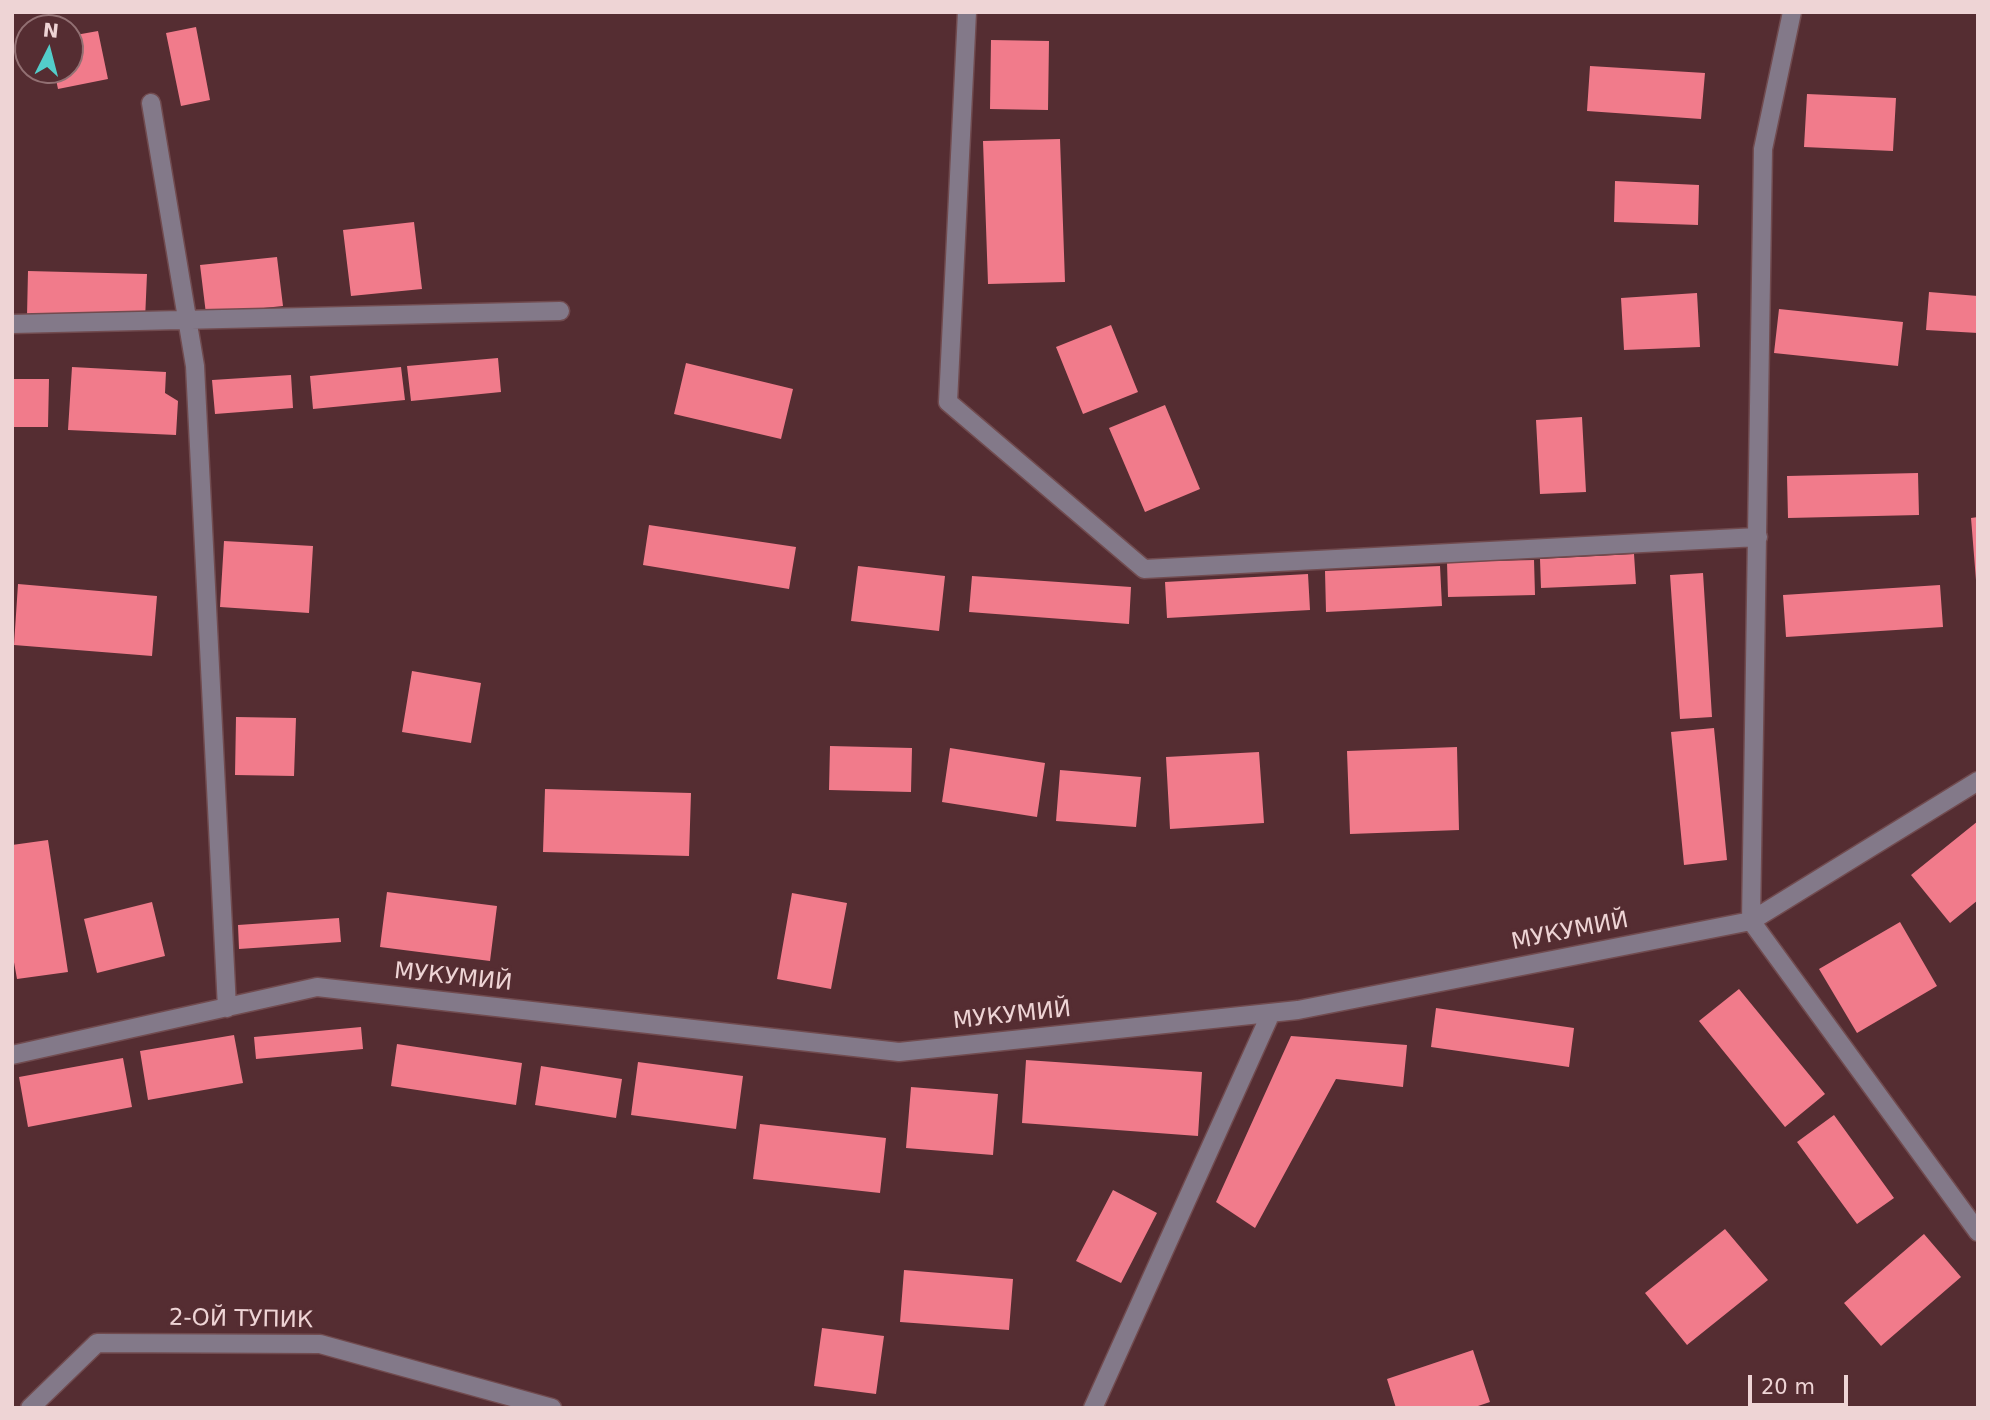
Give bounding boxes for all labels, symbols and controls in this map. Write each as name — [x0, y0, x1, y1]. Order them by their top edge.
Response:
north arrow — [14, 14, 84, 84]
text: N — [42, 18, 60, 42]
street label: МУКУМИЙ — [1509, 907, 1631, 957]
street label: МУКУМИЙ — [393, 958, 513, 998]
street label: МУКУМИЙ — [952, 996, 1072, 1036]
street label: 2-ОЙ ТУПИК — [169, 1305, 313, 1335]
scale bar — [1752, 1360, 1852, 1404]
text: 20 m — [1761, 1375, 1815, 1399]

